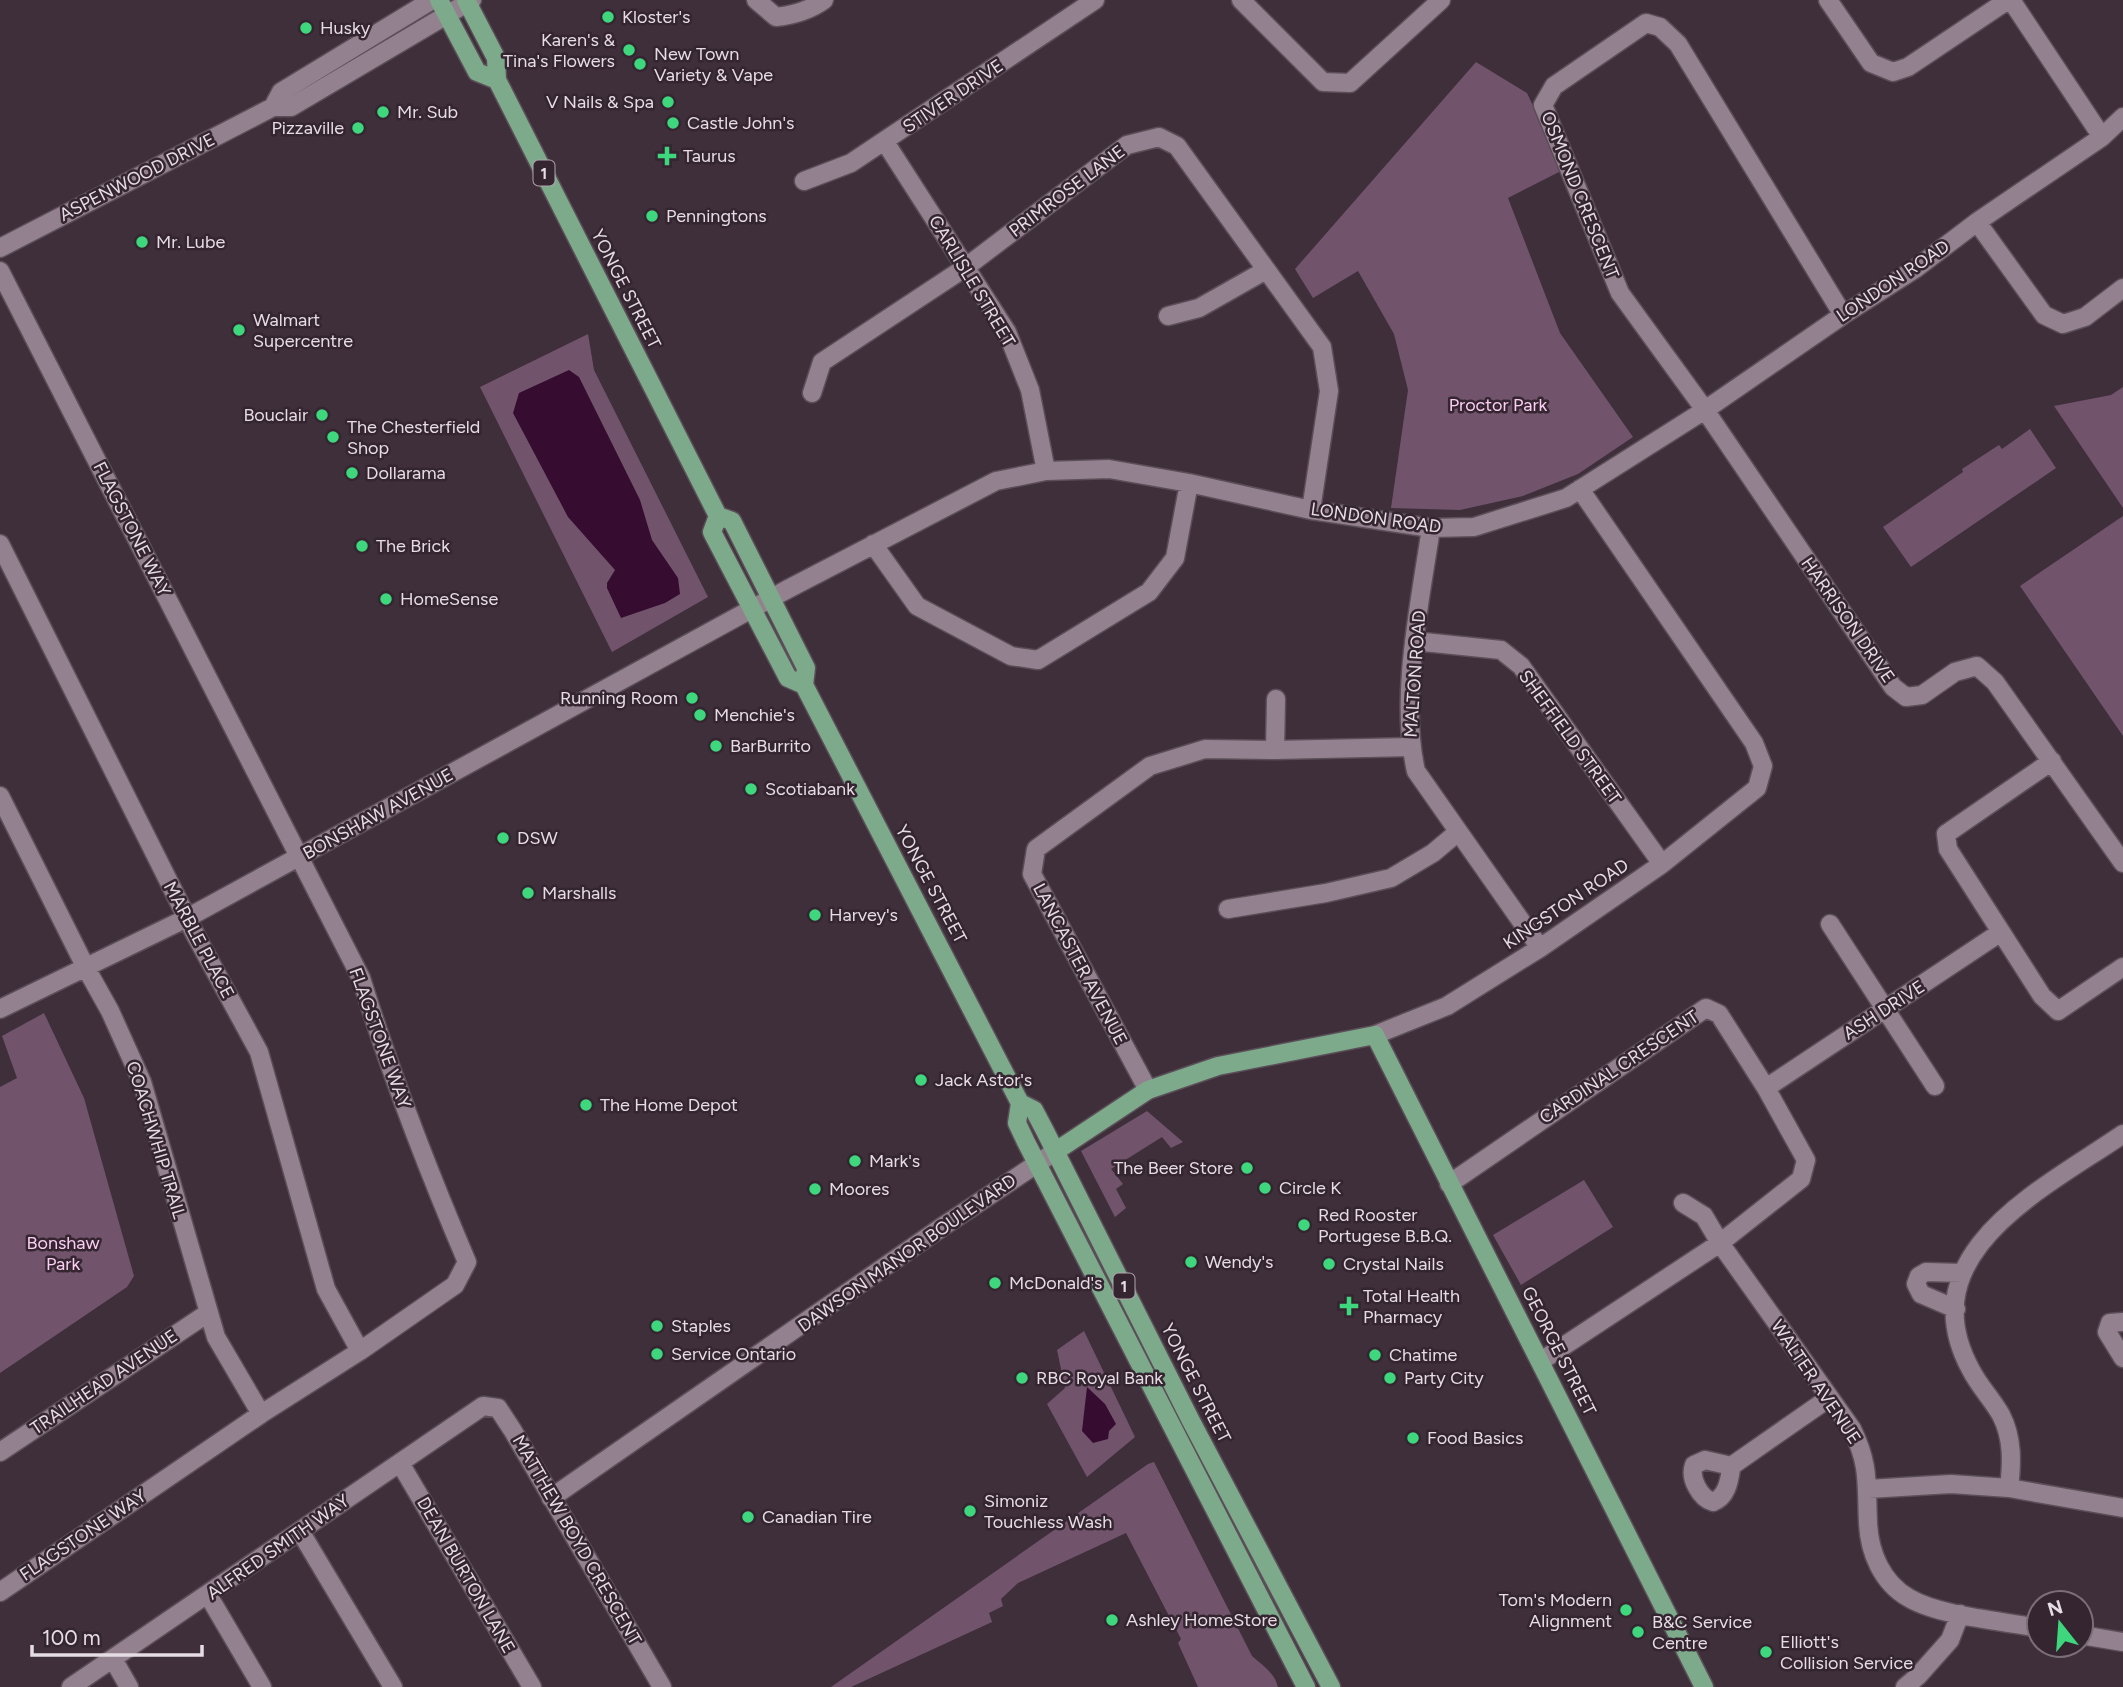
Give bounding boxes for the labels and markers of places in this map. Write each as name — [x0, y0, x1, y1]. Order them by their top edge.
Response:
place label: Kloster's — [622, 6, 690, 28]
marker: Kloster's — [600, 9, 616, 25]
place label: Husky — [320, 17, 371, 39]
marker: Husky — [298, 20, 314, 36]
place label: Karen's & Tina's Flowers — [503, 29, 615, 72]
marker: Karen's & Tina's Flowers — [621, 42, 637, 58]
place label: New Town Variety & Vape — [654, 43, 773, 86]
marker: New Town Variety & Vape — [632, 56, 648, 72]
place label: V Nails & Spa — [546, 91, 654, 113]
marker: V Nails & Spa — [660, 94, 676, 110]
place label: Mr. Sub — [397, 101, 458, 123]
marker: Mr. Sub — [375, 104, 391, 120]
place label: Castle John's — [687, 112, 794, 134]
marker: Castle John's — [665, 115, 681, 131]
place label: Pizzaville — [271, 117, 344, 139]
marker: Pizzaville — [350, 120, 366, 136]
place label: Taurus — [683, 145, 736, 167]
marker: Taurus — [657, 146, 677, 166]
place label: Penningtons — [666, 205, 767, 227]
marker: Penningtons — [644, 208, 660, 224]
place label: Mr. Lube — [156, 231, 225, 253]
marker: Mr. Lube — [134, 234, 150, 250]
place label: Walmart Supercentre — [253, 309, 353, 352]
marker: Walmart Supercentre — [231, 322, 247, 338]
place label: Bouclair — [243, 404, 308, 426]
marker: Bouclair — [314, 407, 330, 423]
place label: The Chesterfield Shop — [347, 416, 480, 459]
marker: The Chesterfield Shop — [325, 429, 341, 445]
place label: Dollarama — [366, 462, 446, 484]
marker: Dollarama — [344, 465, 360, 481]
place label: The Brick — [376, 535, 450, 557]
marker: The Brick — [354, 538, 370, 554]
place label: HomeSense — [400, 588, 498, 610]
marker: HomeSense — [378, 591, 394, 607]
place label: Running Room — [560, 687, 678, 709]
marker: Running Room — [684, 690, 700, 706]
place label: Menchie's — [714, 704, 795, 726]
marker: Menchie's — [692, 707, 708, 723]
place label: BarBurrito — [730, 735, 811, 757]
marker: BarBurrito — [708, 738, 724, 754]
place label: Scotiabank — [765, 778, 855, 800]
marker: Scotiabank — [743, 781, 759, 797]
place label: DSW — [517, 827, 558, 849]
marker: DSW — [495, 830, 511, 846]
place label: Marshalls — [542, 882, 616, 904]
marker: Marshalls — [520, 885, 536, 901]
place label: Harvey's — [829, 904, 898, 926]
marker: Harvey's — [807, 907, 823, 923]
place label: Jack Astor's — [935, 1069, 1032, 1091]
marker: Jack Astor's — [913, 1072, 929, 1088]
place label: The Home Depot — [600, 1094, 738, 1116]
marker: The Home Depot — [578, 1097, 594, 1113]
place label: Mark's — [869, 1150, 920, 1172]
marker: Mark's — [847, 1153, 863, 1169]
place label: The Beer Store — [1113, 1157, 1233, 1179]
marker: The Beer Store — [1239, 1160, 1255, 1176]
place label: Circle K — [1279, 1177, 1341, 1199]
place label: Moores — [829, 1178, 889, 1200]
marker: Circle K — [1257, 1180, 1273, 1196]
marker: Moores — [807, 1181, 823, 1197]
place label: Red Rooster Portugese B.B.Q. — [1318, 1204, 1452, 1247]
marker: Red Rooster Portugese B.B.Q. — [1296, 1217, 1312, 1233]
place label: Wendy's — [1205, 1251, 1273, 1273]
place label: Crystal Nails — [1343, 1253, 1444, 1275]
marker: Wendy's — [1183, 1254, 1199, 1270]
marker: Crystal Nails — [1321, 1256, 1337, 1272]
place label: McDonald's — [1009, 1272, 1103, 1294]
marker: McDonald's — [987, 1275, 1003, 1291]
place label: Total Health Pharmacy — [1363, 1285, 1460, 1328]
marker: Total Health Pharmacy — [1341, 1298, 1357, 1314]
place label: Staples — [671, 1315, 731, 1337]
marker: Staples — [649, 1318, 665, 1334]
place label: Service Ontario — [671, 1343, 796, 1365]
place label: Chatime — [1389, 1344, 1457, 1366]
marker: Service Ontario — [649, 1346, 665, 1362]
marker: Chatime — [1367, 1347, 1383, 1363]
place label: RBC Royal Bank — [1036, 1367, 1163, 1389]
place label: Party City — [1404, 1367, 1484, 1389]
marker: RBC Royal Bank — [1014, 1370, 1030, 1386]
marker: Party City — [1382, 1370, 1398, 1386]
place label: Food Basics — [1427, 1427, 1523, 1449]
marker: Food Basics — [1405, 1430, 1421, 1446]
place label: Simoniz Touchless Wash — [984, 1490, 1112, 1533]
marker: Simoniz Touchless Wash — [962, 1503, 978, 1519]
place label: Canadian Tire — [762, 1506, 872, 1528]
marker: Canadian Tire — [740, 1509, 756, 1525]
place label: Tom's Modern Alignment — [1499, 1589, 1612, 1632]
marker: Tom's Modern Alignment — [1618, 1602, 1634, 1618]
place label: Ashley HomeStore — [1126, 1609, 1278, 1631]
place label: B&C Service Centre — [1652, 1611, 1752, 1654]
marker: Ashley HomeStore — [1104, 1612, 1120, 1628]
marker: B&C Service Centre — [1630, 1624, 1646, 1640]
place label: Elliott's Collision Service — [1780, 1631, 1913, 1674]
marker: Elliott's Collision Service — [1758, 1644, 1774, 1660]

